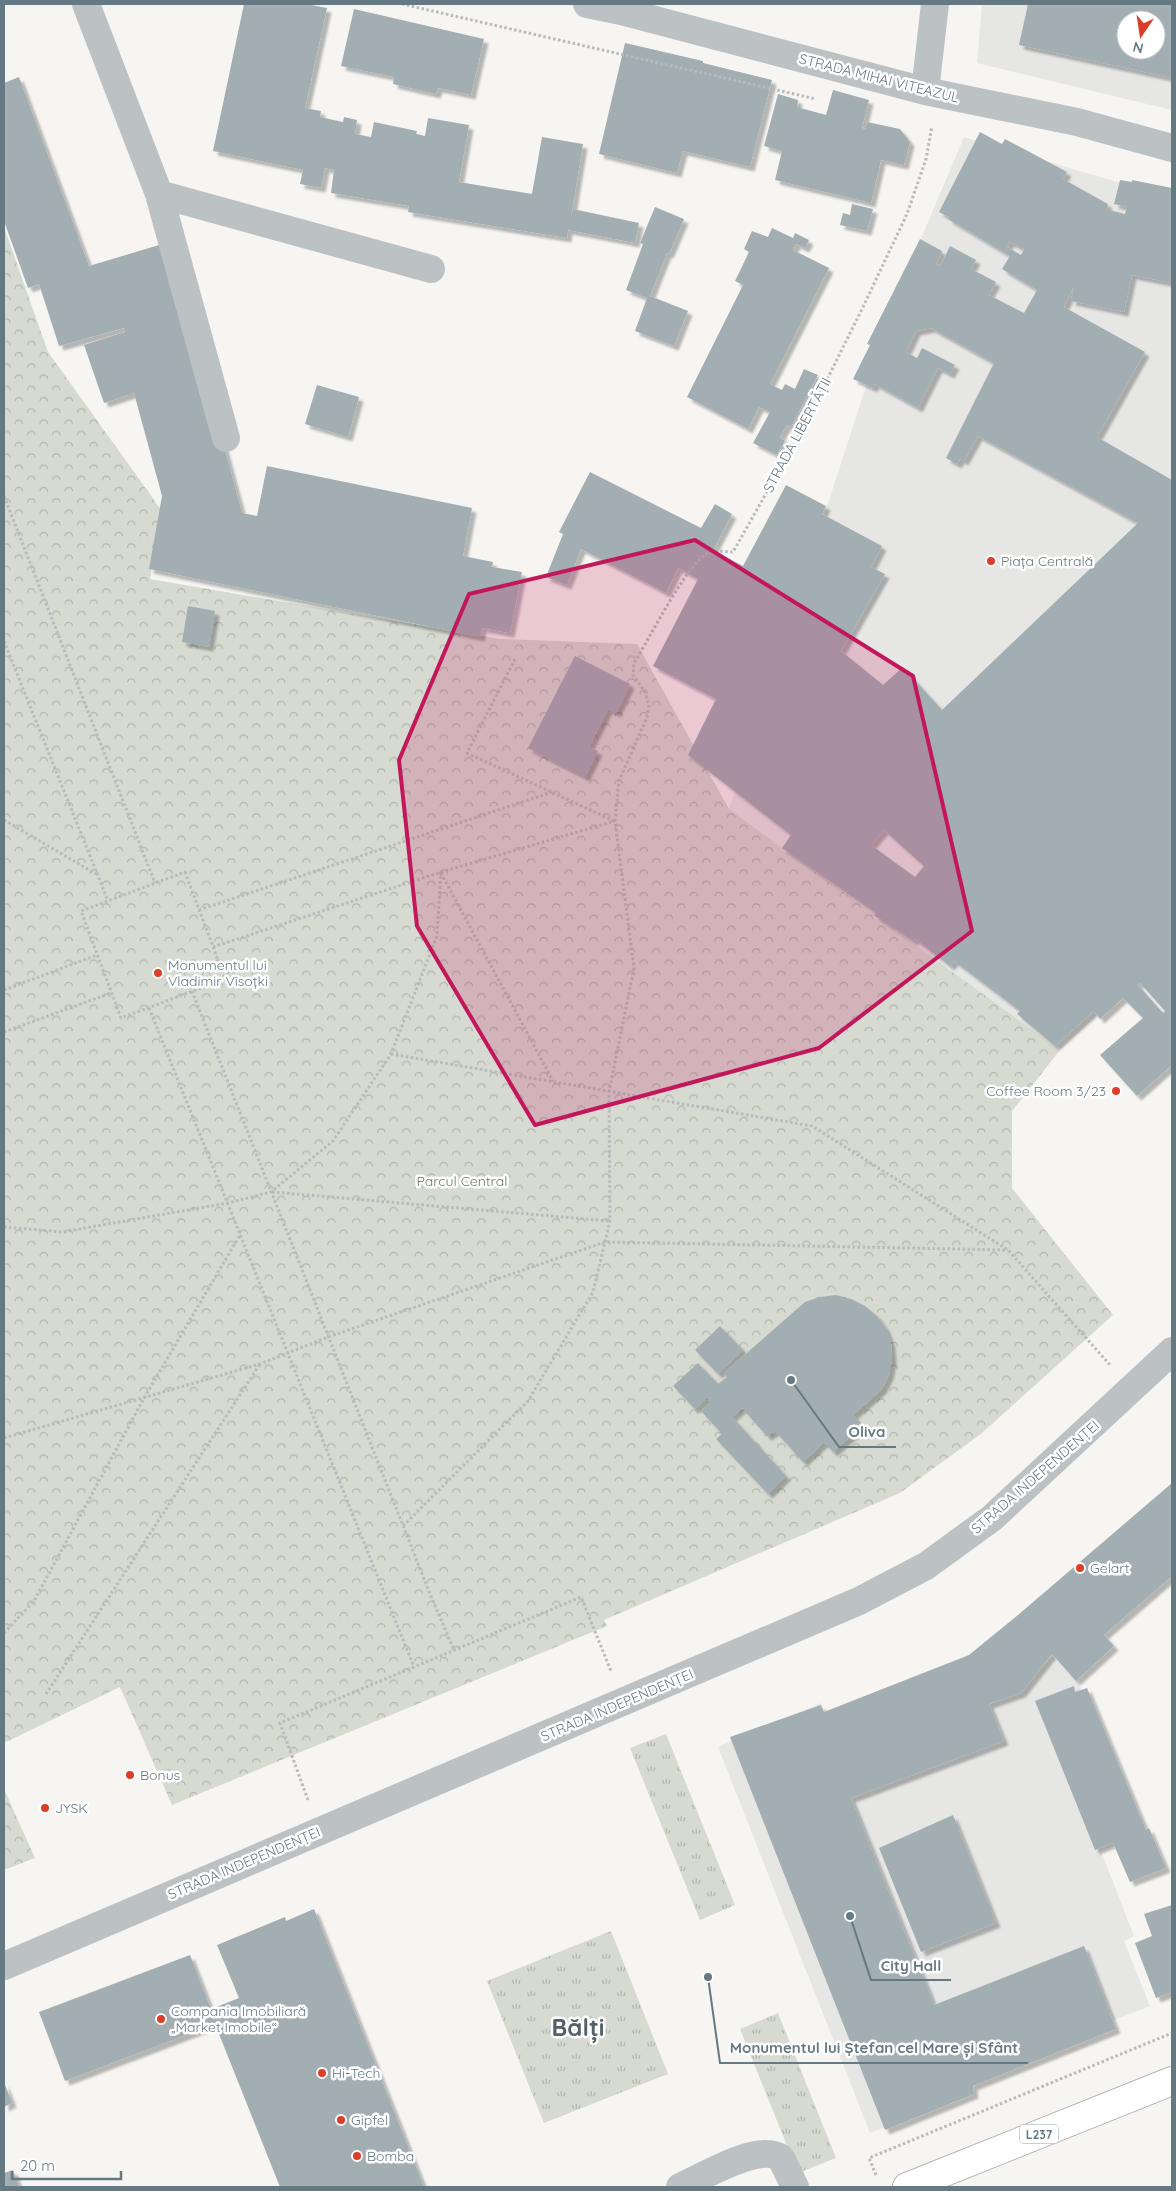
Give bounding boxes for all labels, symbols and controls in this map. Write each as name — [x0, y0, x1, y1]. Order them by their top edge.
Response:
north arrow — [1116, 10, 1166, 60]
text: N — [1131, 38, 1145, 58]
street label: STRADA MIHAI VITEAZUL — [797, 49, 961, 107]
street label: STRADA LIBERTĂȚII — [759, 374, 835, 496]
place label: Piața Centrală — [1001, 552, 1093, 570]
marker: Piața Centrală — [985, 555, 997, 567]
place label: Monumentul lui Vladimir Vîsoțki — [168, 956, 268, 990]
marker: Monumentul lui Vladimir Vîsoțki — [152, 967, 164, 979]
place label: Coffee Room 3/23 — [986, 1082, 1106, 1100]
marker: Coffee Room 3/23 — [1110, 1085, 1122, 1097]
park label: Parcul Central — [417, 1172, 507, 1190]
street label: STRADA INDEPENDENȚEI — [967, 1416, 1103, 1538]
callout: Oliva — [839, 1417, 896, 1447]
text: Oliva — [849, 1422, 885, 1441]
place label: Gelart — [1090, 1559, 1130, 1577]
marker: Gelart — [1074, 1562, 1086, 1574]
street label: STRADA INDEPENDENȚEI — [538, 1665, 696, 1745]
place label: Bonus — [140, 1766, 180, 1784]
marker: Bonus — [124, 1769, 136, 1781]
place label: JYSK — [55, 1799, 88, 1817]
marker: JYSK — [39, 1802, 51, 1814]
street label: STRADA INDEPENDENȚEI — [165, 1823, 323, 1903]
callout: City Hall — [871, 1950, 951, 1980]
text: City Hall — [881, 1956, 941, 1975]
place label: Compania Imobiliară „Market Imobile“ — [171, 2002, 306, 2036]
district label: Bălți — [552, 2012, 604, 2043]
marker: Compania Imobiliară „Market Imobile“ — [155, 2013, 167, 2025]
callout: Monumentul lui Ștefan cel Mare și Sfânt — [720, 2033, 1028, 2063]
text: Monumentul lui Ștefan cel Mare și Sfânt — [730, 2038, 1018, 2058]
place label: Hi-Tech — [332, 2064, 380, 2082]
marker: Hi-Tech — [316, 2067, 328, 2079]
place label: Gipfel — [351, 2111, 388, 2129]
marker: Gipfel — [335, 2114, 347, 2126]
road number: L237 — [1020, 2124, 1058, 2144]
place label: Bomba — [367, 2147, 414, 2165]
scale bar — [12, 2148, 121, 2180]
marker: Bomba — [351, 2150, 363, 2162]
text: 20 m — [20, 2156, 55, 2175]

